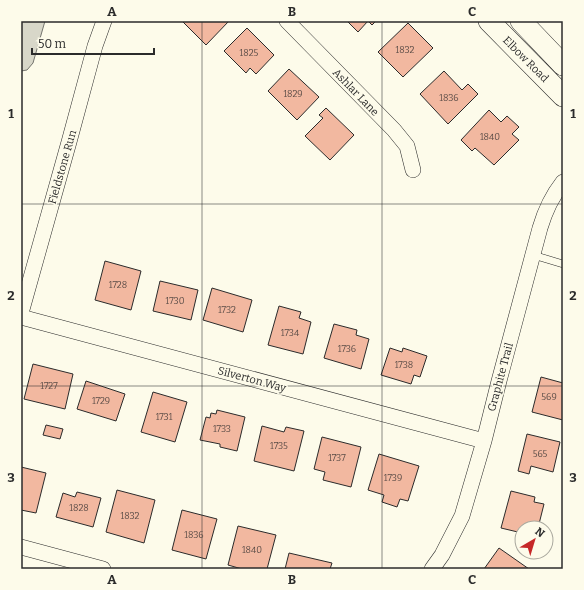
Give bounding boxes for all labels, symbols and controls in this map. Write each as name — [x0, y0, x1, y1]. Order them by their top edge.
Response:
text: A — [107, 4, 117, 19]
text: B — [288, 4, 296, 19]
text: C — [468, 4, 476, 19]
scale bar — [32, 30, 154, 56]
street label: Elbow Road — [500, 34, 552, 85]
text: 50 m — [38, 37, 67, 51]
house number: 1832 — [396, 45, 415, 55]
house number: 1825 — [240, 48, 259, 58]
street label: Ashlar Lane — [330, 66, 381, 119]
house number: 1829 — [283, 89, 303, 99]
house number: 1836 — [439, 93, 459, 103]
text: 1 — [8, 106, 14, 121]
text: 1 — [570, 106, 576, 121]
street label: Fieldstone Run — [46, 129, 79, 206]
house number: 1840 — [480, 132, 500, 142]
house number: 1728 — [109, 280, 127, 290]
text: 2 — [7, 288, 15, 303]
text: 2 — [569, 288, 577, 303]
house number: 1730 — [166, 296, 185, 306]
house number: 1732 — [218, 305, 236, 315]
house number: 1734 — [281, 328, 300, 338]
street label: Graphite Trail — [485, 341, 516, 413]
house number: 1736 — [338, 344, 356, 354]
house number: 1738 — [395, 360, 413, 370]
street label: Silverton Way — [216, 364, 288, 395]
house number: 1727 — [40, 381, 58, 391]
house number: 569 — [541, 392, 557, 402]
house number: 1729 — [92, 396, 110, 406]
house number: 1731 — [156, 412, 173, 422]
house number: 1733 — [213, 424, 231, 434]
house number: 1735 — [270, 441, 288, 451]
house number: 565 — [533, 449, 548, 459]
house number: 1737 — [328, 453, 346, 463]
text: 3 — [7, 470, 15, 485]
text: 3 — [569, 470, 577, 485]
house number: 1739 — [384, 473, 402, 483]
house number: 1828 — [69, 503, 89, 513]
house number: 1832 — [121, 511, 140, 521]
north arrow — [514, 520, 554, 560]
text: N — [532, 525, 548, 541]
house number: 1836 — [184, 530, 204, 540]
house number: 1840 — [242, 545, 262, 555]
text: A — [107, 572, 117, 587]
text: B — [288, 572, 296, 587]
text: C — [468, 572, 476, 587]

